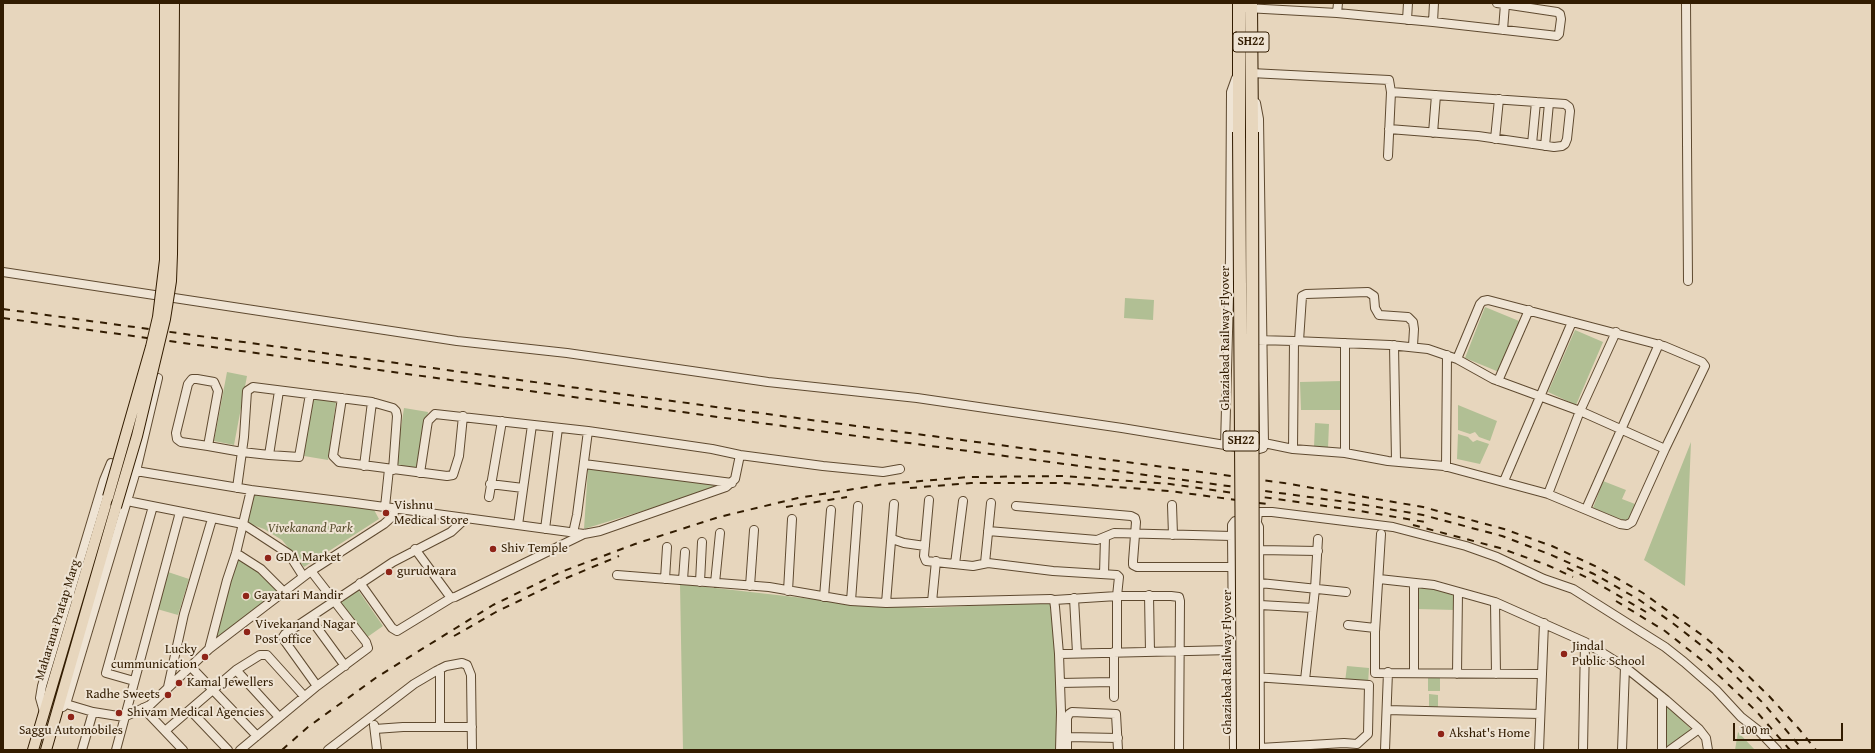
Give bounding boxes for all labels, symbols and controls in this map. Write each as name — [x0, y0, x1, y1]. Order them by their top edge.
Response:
road number: SH22 — [1233, 32, 1269, 52]
street label: Ghaziabad Railway Flyover — [1218, 266, 1234, 410]
road number: SH22 — [1223, 431, 1259, 451]
place label: Vishnu Medical Store — [394, 498, 469, 529]
marker: Vishnu Medical Store — [381, 508, 391, 518]
park label: Vivekanand Park — [267, 521, 353, 537]
place label: Shiv Temple — [501, 541, 568, 557]
marker: Shiv Temple — [488, 544, 498, 554]
place label: GDA Market — [276, 550, 341, 566]
marker: GDA Market — [263, 553, 273, 563]
street label: Maharana Pratap Marg — [32, 558, 84, 682]
place label: gurudwara — [397, 564, 456, 580]
marker: gurudwara — [384, 567, 394, 577]
place label: Gayatari Mandir — [254, 588, 343, 604]
street label: Ghaziabad Railway Flyover — [1220, 590, 1236, 734]
marker: Gayatari Mandir — [241, 591, 251, 601]
place label: Vivekanand Nagar Post office — [255, 617, 355, 648]
marker: Vivekanand Nagar Post office — [242, 627, 252, 637]
place label: Jindal Public School — [1572, 639, 1645, 670]
place label: Lucky cummunication — [111, 642, 197, 673]
marker: Jindal Public School — [1559, 649, 1569, 659]
marker: Lucky cummunication — [200, 652, 210, 662]
place label: Kamal Jewellers — [187, 675, 273, 691]
marker: Kamal Jewellers — [174, 678, 184, 688]
place label: Radhe Sweets — [86, 687, 160, 703]
marker: Radhe Sweets — [163, 690, 173, 700]
place label: Shivam Medical Agencies — [127, 705, 264, 721]
marker: Shivam Medical Agencies — [114, 708, 124, 718]
marker: Saggu Automobiles — [66, 712, 76, 722]
scale bar — [1735, 715, 1845, 741]
text: 100 m — [1740, 721, 1770, 738]
place label: Saggu Automobiles — [19, 723, 123, 739]
place label: Akshat's Home — [1449, 726, 1530, 742]
marker: Akshat's Home — [1436, 729, 1446, 739]

